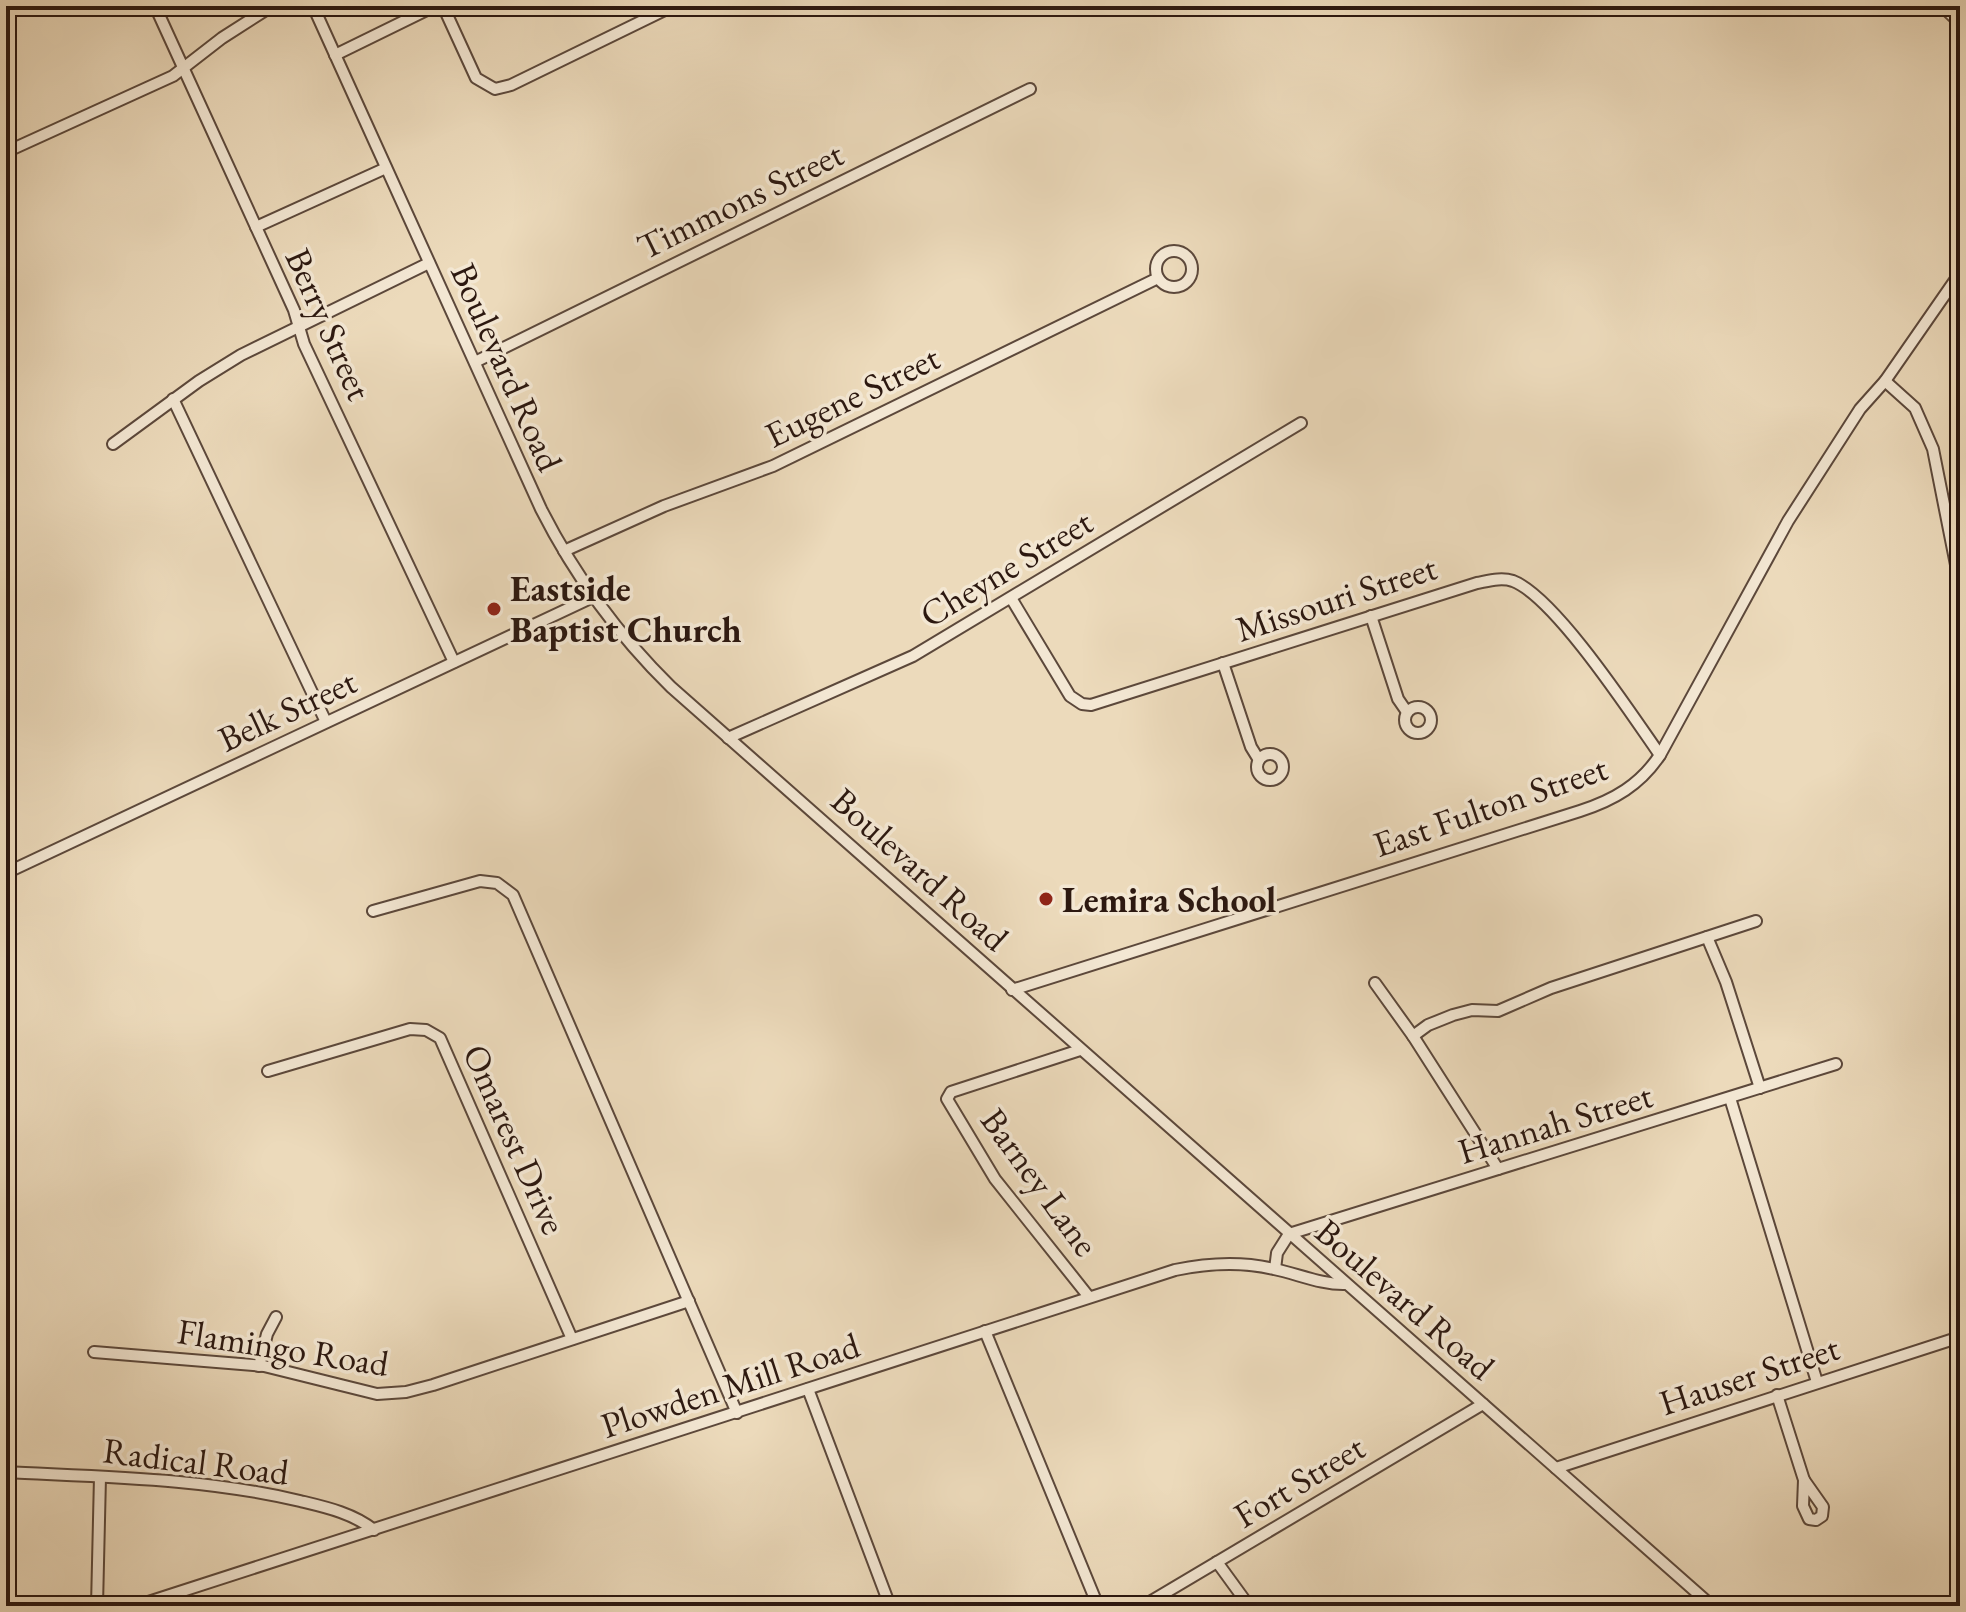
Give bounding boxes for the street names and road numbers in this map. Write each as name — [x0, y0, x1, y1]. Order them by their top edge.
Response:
street label: Timmons Street — [629, 130, 851, 270]
street label: Berry Street — [275, 241, 384, 408]
street label: Boulevard Road — [440, 256, 574, 479]
street label: Eugene Street — [757, 333, 948, 458]
street label: Cheyne Street — [911, 498, 1102, 638]
street label: Missouri Street — [1230, 543, 1443, 653]
street label: Belk Street — [210, 657, 364, 762]
street label: East Fulton Street — [1367, 744, 1614, 868]
street label: Boulevard Road — [821, 777, 1019, 962]
street label: Omarest Drive — [452, 1037, 578, 1241]
street label: Hannah Street — [1452, 1071, 1659, 1175]
street label: Barney Lane — [970, 1099, 1110, 1265]
street label: Boulevard Road — [1305, 1208, 1505, 1390]
street label: Flamingo Road — [174, 1307, 393, 1387]
street label: Plowden Mill Road — [595, 1321, 866, 1449]
street label: Hauser Street — [1653, 1324, 1846, 1426]
street label: Fort Street — [1225, 1423, 1374, 1538]
street label: Radical Road — [100, 1426, 292, 1496]

